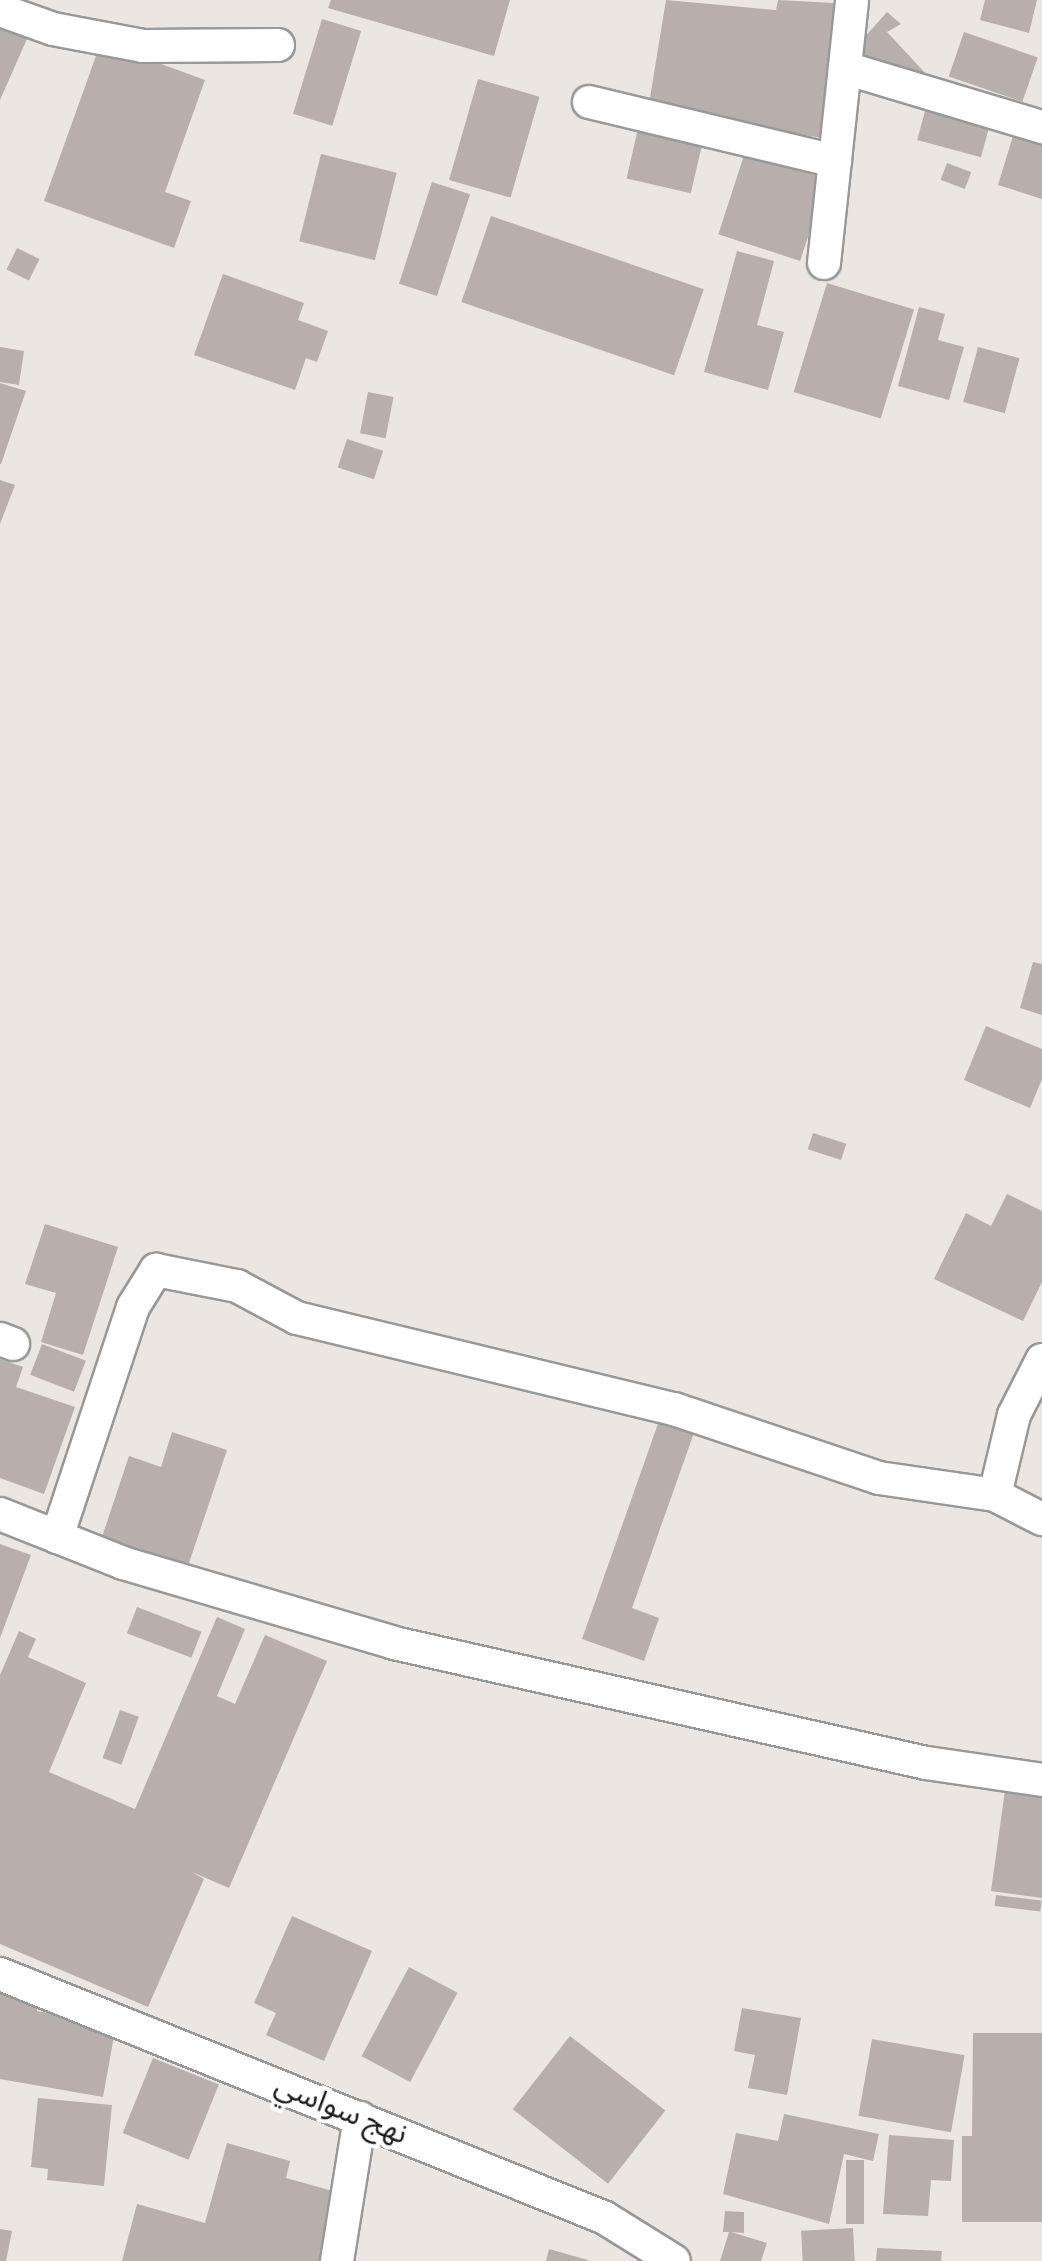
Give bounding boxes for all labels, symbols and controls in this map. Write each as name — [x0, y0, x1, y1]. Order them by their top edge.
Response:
street label: نهج سواسي — [269, 2067, 413, 2153]

